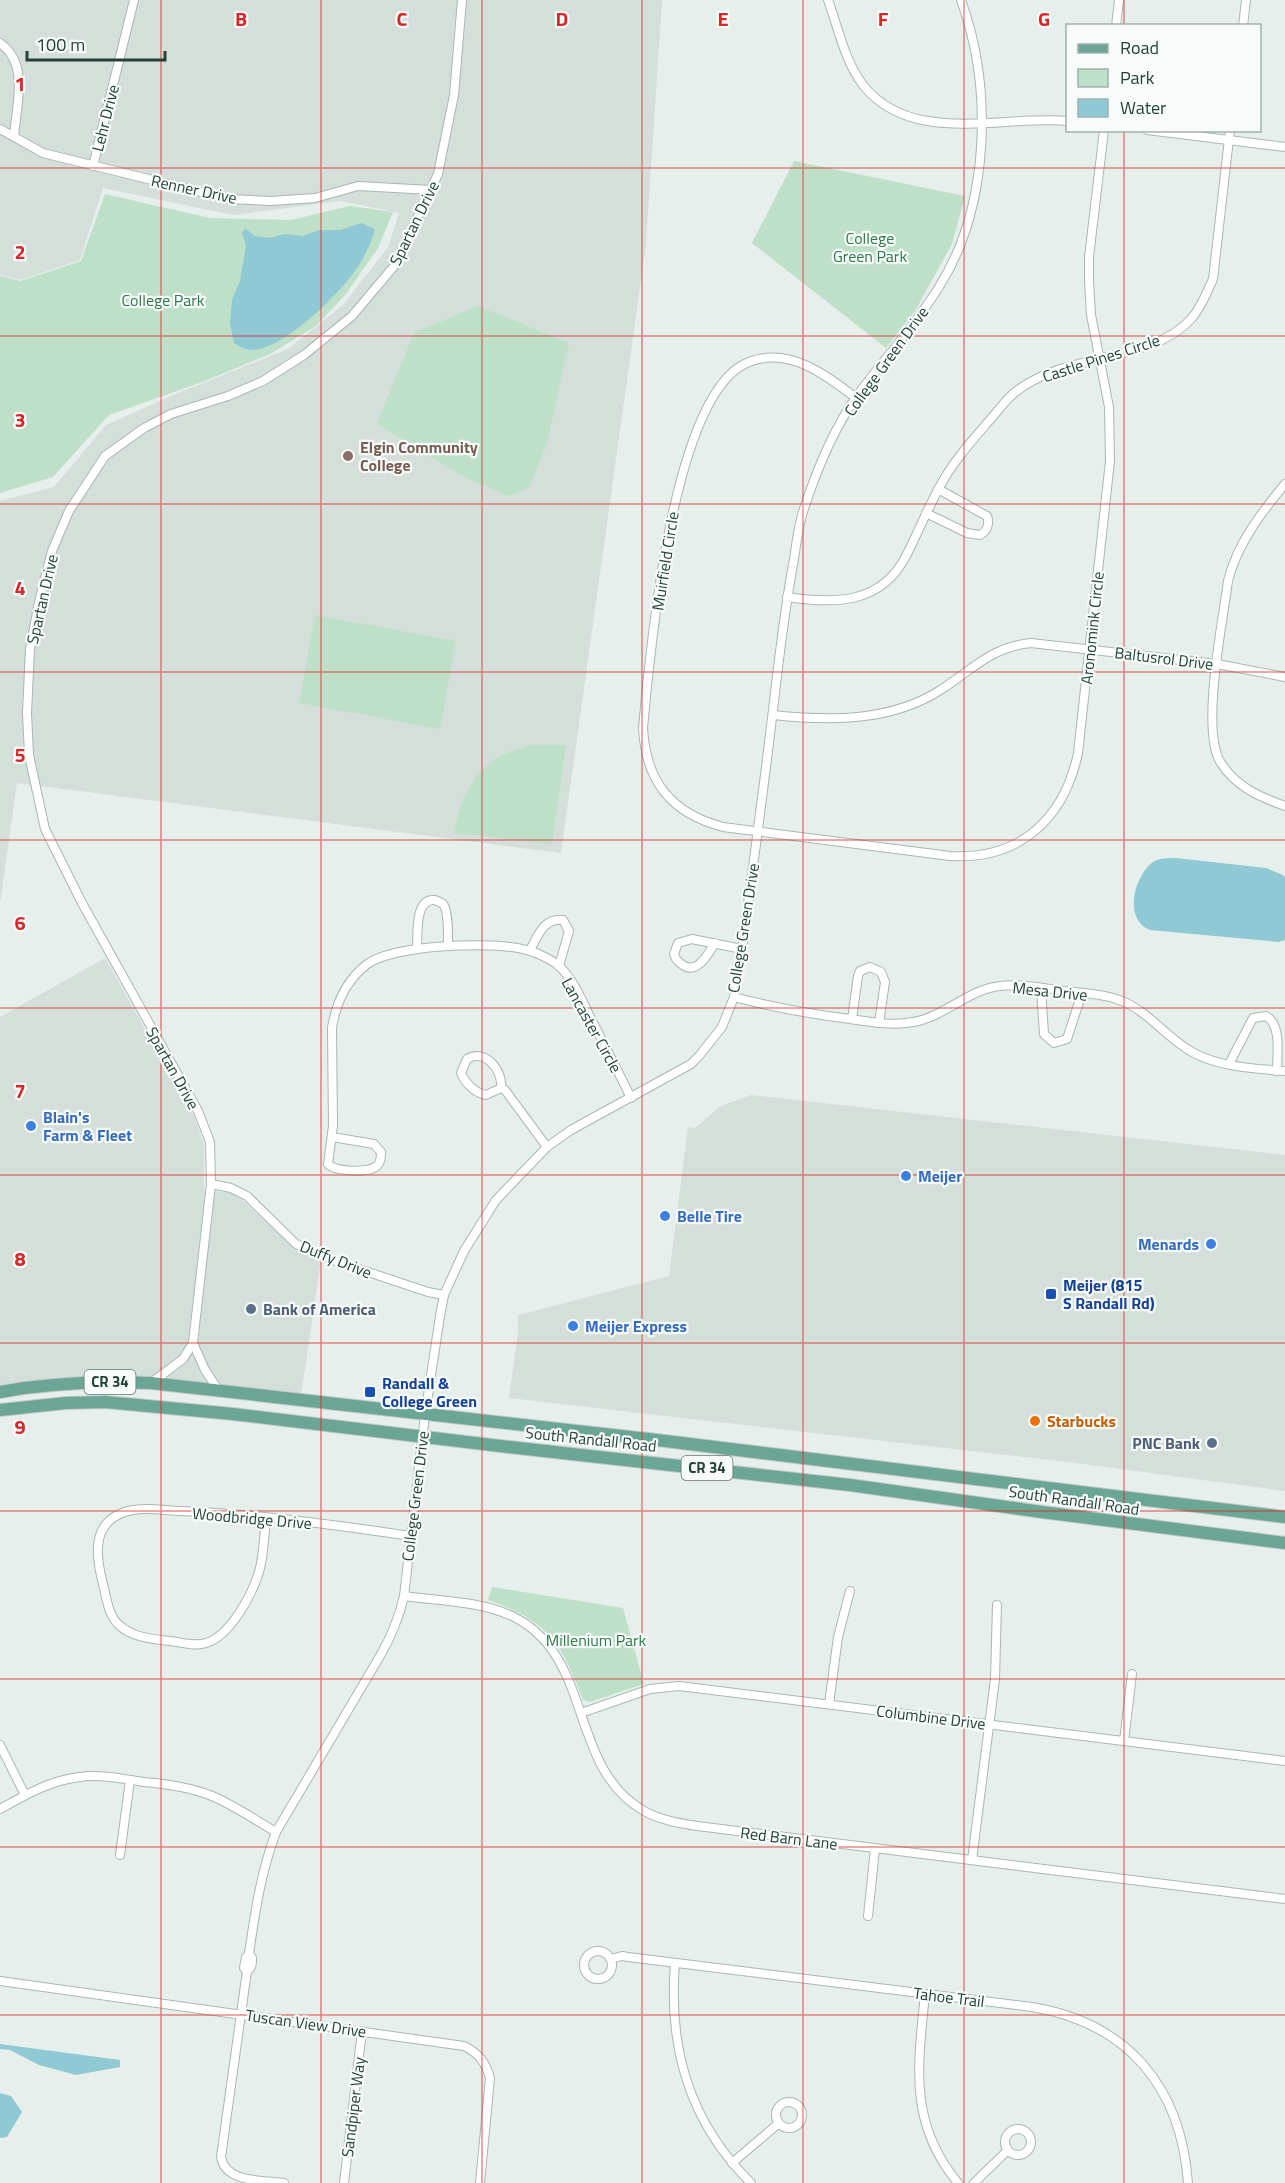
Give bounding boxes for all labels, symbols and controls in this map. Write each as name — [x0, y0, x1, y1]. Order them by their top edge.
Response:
text: B — [235, 3, 247, 34]
text: C — [397, 3, 408, 34]
text: D — [556, 3, 568, 34]
text: E — [717, 3, 729, 34]
text: F — [878, 3, 889, 34]
text: G — [1038, 3, 1050, 34]
scale bar — [27, 24, 165, 62]
legend — [1066, 24, 1261, 132]
text: 100 m — [36, 31, 85, 58]
text: Road — [1120, 34, 1159, 61]
text: Park — [1120, 64, 1155, 91]
text: 1 — [14, 68, 26, 99]
street label: Lehr Drive — [85, 82, 125, 154]
text: Water — [1120, 94, 1166, 121]
street label: Renner Drive — [149, 168, 239, 210]
street label: Spartan Drive — [383, 177, 445, 269]
park label: College Green Park — [833, 226, 907, 268]
text: 2 — [14, 236, 26, 267]
park label: College Park — [122, 288, 205, 312]
street label: College Green Drive — [838, 301, 934, 421]
street label: Castle Pines Circle — [1039, 328, 1163, 388]
text: 3 — [14, 404, 26, 435]
place label: Elgin Community College — [360, 435, 478, 477]
marker: Elgin Community College — [341, 449, 355, 463]
street label: Muirfield Circle — [645, 510, 685, 612]
street label: Spartan Drive — [20, 552, 64, 646]
street label: Aronomink Circle — [1074, 570, 1110, 686]
text: 4 — [14, 572, 26, 603]
street label: Baltusrol Drive — [1113, 640, 1215, 676]
text: 5 — [14, 739, 26, 770]
street label: College Green Drive — [721, 862, 765, 994]
text: 6 — [14, 907, 26, 938]
street label: Lancaster Circle — [556, 973, 628, 1077]
street label: Mesa Drive — [1011, 975, 1089, 1007]
street label: Spartan Drive — [140, 1022, 206, 1114]
text: 7 — [14, 1075, 26, 1106]
place label: Blain's Farm & Fleet — [43, 1105, 132, 1147]
marker: Blain's Farm & Fleet — [24, 1119, 38, 1133]
place label: Meijer — [918, 1164, 962, 1188]
marker: Meijer — [899, 1169, 913, 1183]
place label: Belle Tire — [677, 1204, 742, 1228]
marker: Belle Tire — [658, 1209, 672, 1223]
place label: Menards — [1138, 1232, 1199, 1256]
street label: Duffy Drive — [296, 1234, 376, 1284]
marker: Menards — [1204, 1237, 1218, 1251]
text: 8 — [14, 1243, 26, 1274]
place label: Meijer (815 S Randall Rd) — [1063, 1273, 1155, 1315]
marker: Meijer (815 S Randall Rd) — [1044, 1287, 1058, 1301]
place label: Bank of America — [263, 1297, 376, 1321]
marker: Bank of America — [244, 1302, 258, 1316]
place label: Meijer Express — [585, 1314, 687, 1338]
marker: Meijer Express — [566, 1319, 580, 1333]
road number: CR 34 — [84, 1370, 136, 1394]
place label: Randall & College Green — [382, 1371, 477, 1413]
marker: Randall & College Green — [363, 1385, 377, 1399]
place label: Starbucks — [1047, 1409, 1116, 1433]
text: 9 — [14, 1411, 26, 1442]
marker: Starbucks — [1028, 1414, 1042, 1428]
street label: South Randall Road — [524, 1420, 658, 1458]
street label: College Green Drive — [395, 1430, 435, 1562]
place label: PNC Bank — [1132, 1431, 1201, 1455]
marker: PNC Bank — [1205, 1436, 1219, 1450]
road number: CR 34 — [682, 1456, 732, 1480]
street label: South Randall Road — [1007, 1479, 1141, 1521]
street label: Woodbridge Drive — [191, 1501, 313, 1535]
park label: Millenium Park — [546, 1628, 647, 1652]
street label: Columbine Drive — [875, 1698, 987, 1736]
street label: Red Barn Lane — [739, 1820, 839, 1856]
street label: Tahoe Trail — [912, 1981, 986, 2013]
street label: Tuscan View Drive — [244, 2003, 368, 2043]
street label: Sandpiper Way — [335, 2055, 371, 2159]

